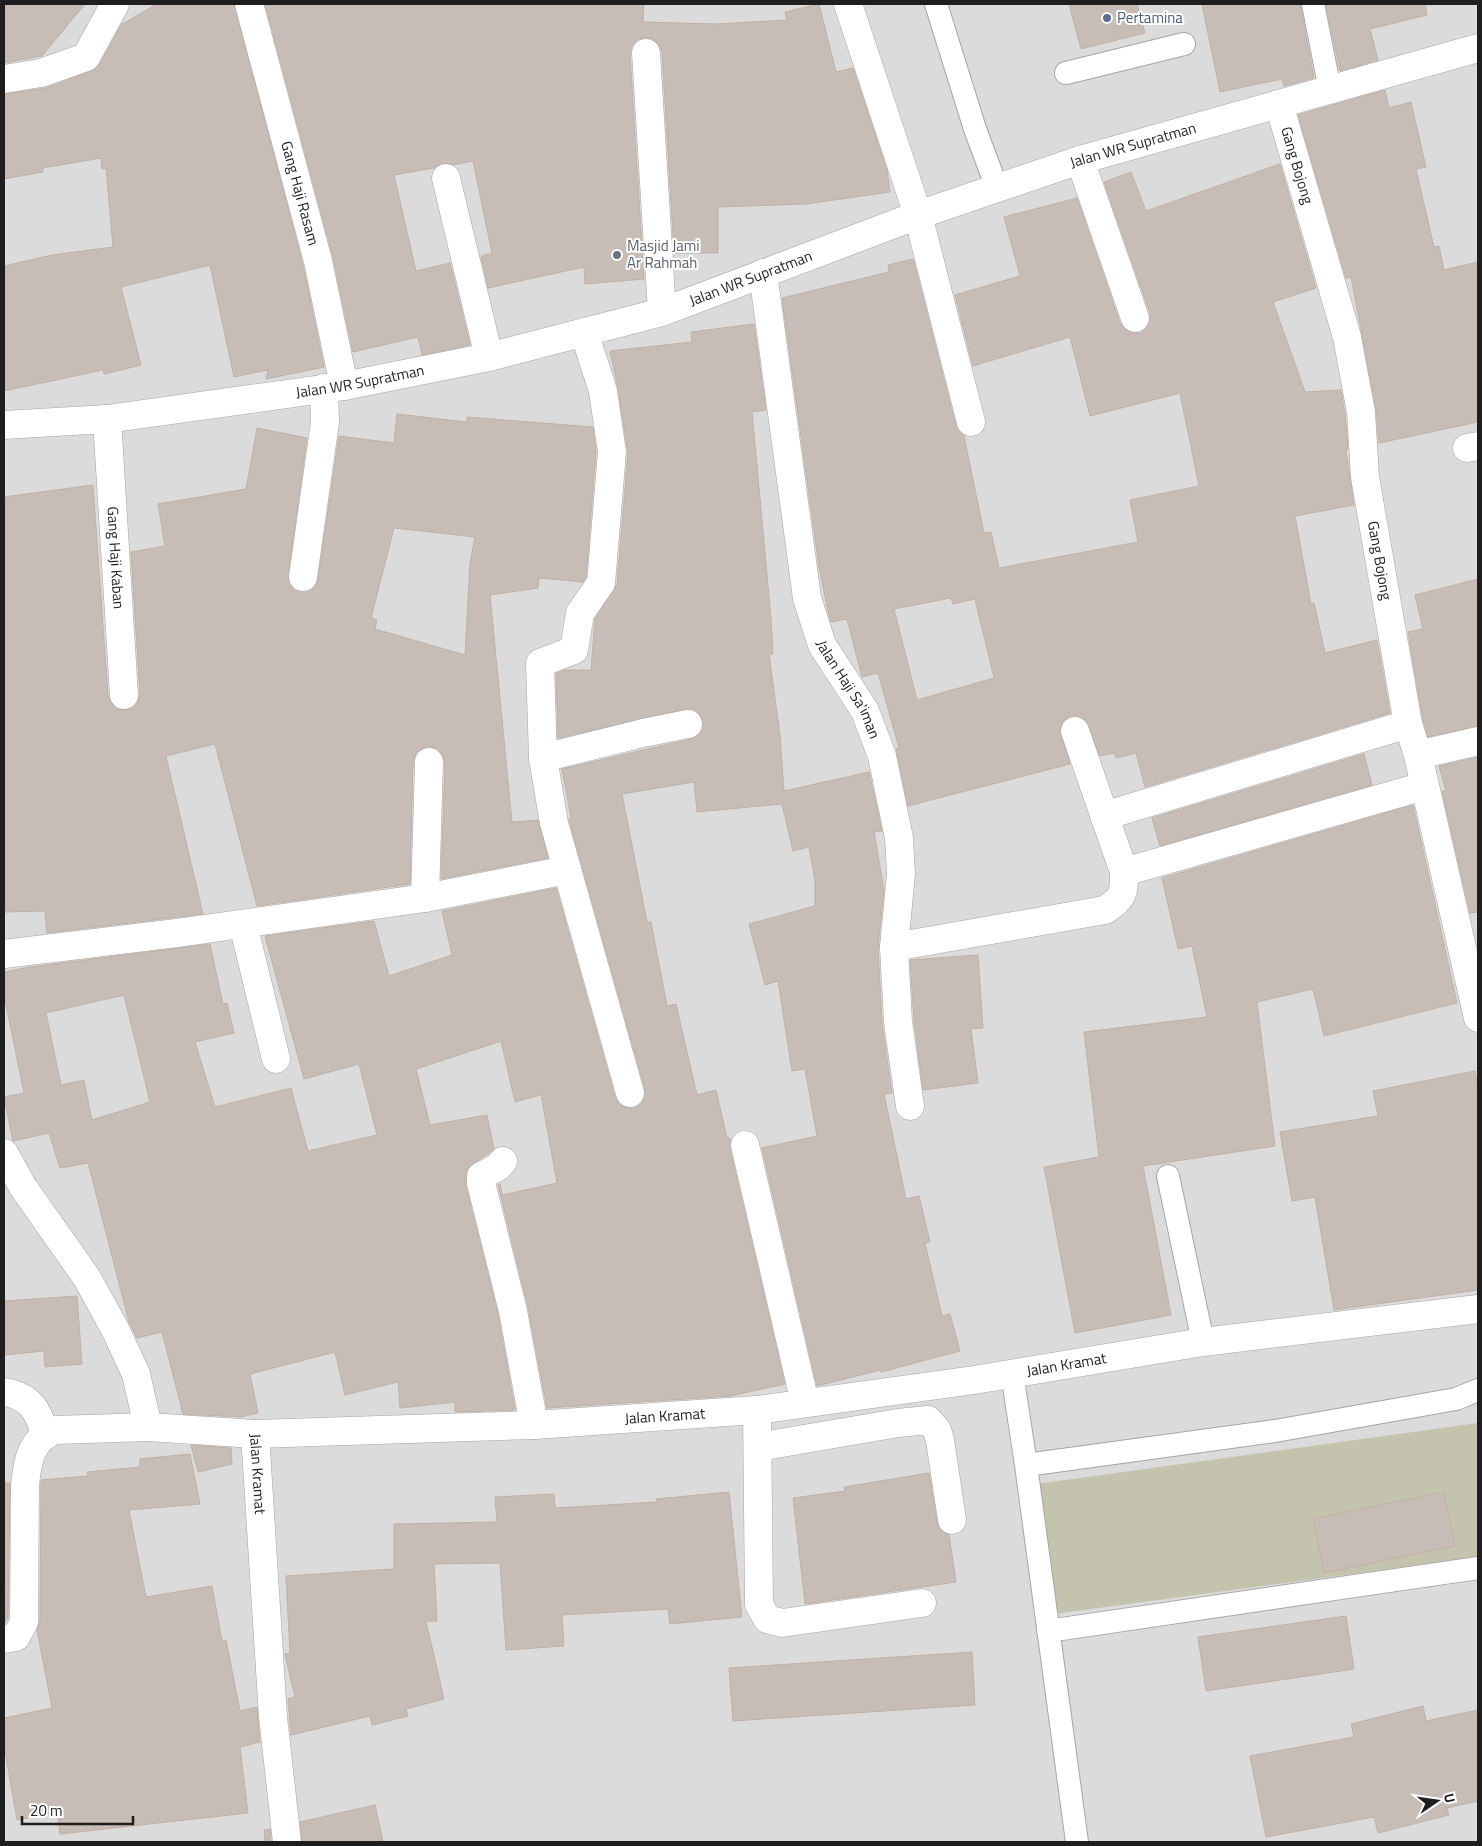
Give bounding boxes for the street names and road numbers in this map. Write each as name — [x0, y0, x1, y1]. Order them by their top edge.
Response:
street label: Jalan WR Supratman — [1067, 116, 1199, 174]
street label: Gang Bojong — [1275, 124, 1320, 207]
street label: Gang Haji Rasam — [275, 138, 325, 248]
street label: Jalan WR Supratman — [686, 244, 816, 312]
street label: Jalan WR Supratman — [294, 358, 426, 404]
street label: Gang Haji Kaban — [101, 506, 131, 610]
street label: Gang Bojong — [1362, 519, 1398, 602]
street label: Jalan Haji Sa'iman — [810, 637, 886, 742]
street label: Jalan Kramat — [1025, 1346, 1109, 1382]
street label: Jalan Kramat — [624, 1401, 707, 1430]
street label: Jalan Kramat — [244, 1433, 272, 1516]

